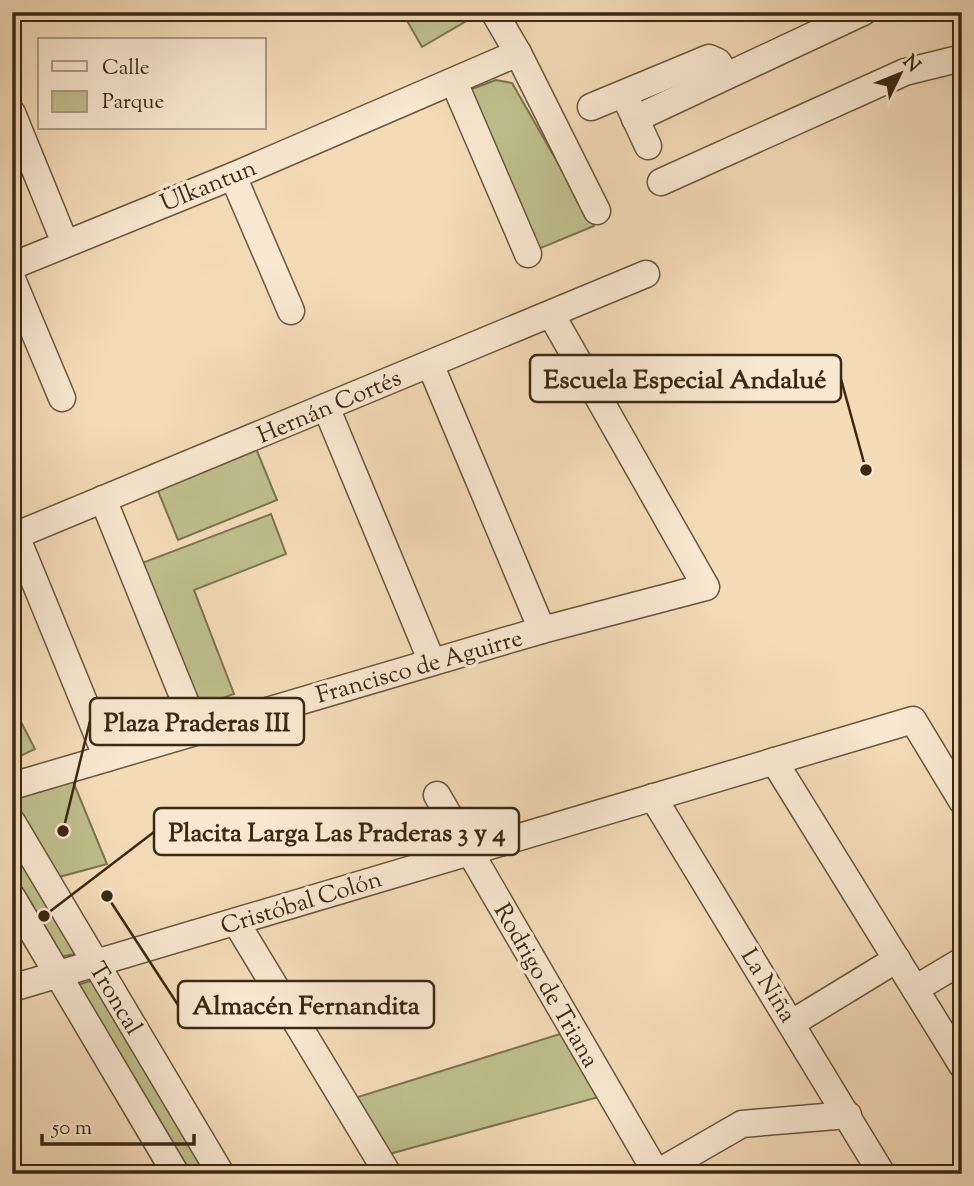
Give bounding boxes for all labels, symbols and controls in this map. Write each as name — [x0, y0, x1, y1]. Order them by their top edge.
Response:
legend — [38, 38, 266, 130]
north arrow — [866, 38, 936, 108]
text: N — [896, 49, 926, 79]
text: Calle — [102, 54, 150, 84]
text: Parque — [102, 88, 164, 118]
street label: Ülkantun — [156, 152, 262, 221]
callout: Escuela Especial Andalué — [530, 355, 841, 402]
street label: Hernán Cortés — [253, 362, 407, 453]
text: Escuela Especial Andalué — [544, 363, 826, 400]
street label: Francisco de Aguirre — [312, 622, 527, 714]
callout: Plaza Praderas III — [90, 698, 304, 745]
text: Plaza Praderas III — [104, 706, 291, 743]
callout: Placita Larga Las Praderas 3 y 4 — [154, 808, 519, 855]
text: Placita Larga Las Praderas 3 y 4 — [169, 816, 506, 853]
street label: Cristóbal Colón — [217, 863, 386, 945]
street label: Rodrigo de Triana — [484, 897, 606, 1075]
street label: La Niña — [731, 942, 803, 1030]
street label: Troncal — [79, 956, 149, 1042]
callout: Almacén Fernandita — [178, 981, 434, 1028]
text: Almacén Fernandita — [192, 989, 420, 1026]
scale bar — [42, 1102, 194, 1146]
text: 50 m — [51, 1114, 92, 1144]

